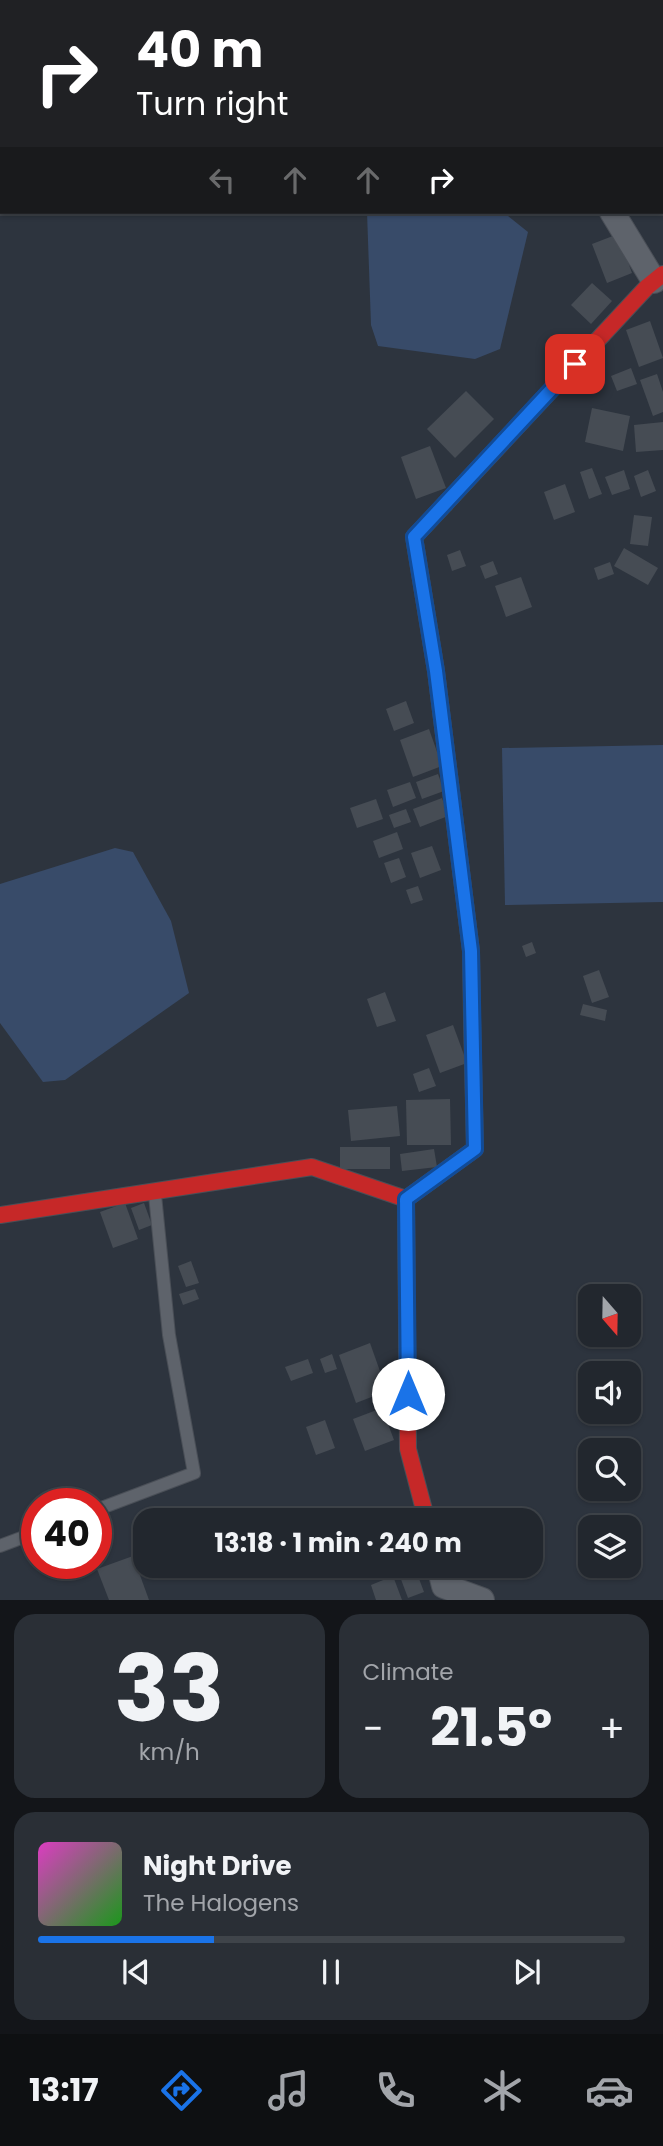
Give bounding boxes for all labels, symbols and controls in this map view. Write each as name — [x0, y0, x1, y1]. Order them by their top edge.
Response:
text: 40 m — [136, 16, 263, 84]
icon: right — [21, 28, 112, 119]
text: Turn right — [136, 81, 288, 126]
icon: left — [203, 161, 241, 199]
icon: ahead — [276, 161, 314, 199]
icon: ahead — [349, 161, 387, 199]
icon: right — [422, 161, 460, 199]
pin — [545, 334, 605, 394]
icon: arrive — [556, 345, 594, 383]
north arrow — [578, 1284, 640, 1348]
map controls — [578, 1284, 641, 1578]
position arrow — [371, 1357, 445, 1431]
button: sound — [578, 1361, 641, 1424]
button: search — [578, 1438, 641, 1501]
speed limit sign: 40 — [21, 1488, 112, 1579]
button: layers — [578, 1515, 641, 1578]
text: 13:18 · 1 min · 240 m — [214, 1525, 462, 1561]
text: 33 — [114, 1625, 224, 1753]
text: Climate — [363, 1656, 453, 1688]
text: 21.5° — [430, 1691, 552, 1764]
text: − — [363, 1702, 383, 1755]
text: + — [599, 1702, 625, 1755]
text: km/h — [139, 1736, 200, 1768]
text: Night Drive — [143, 1848, 291, 1884]
text: The Halogens — [143, 1887, 299, 1919]
icon: previous — [117, 1953, 155, 1991]
icon: pause — [312, 1953, 350, 1991]
icon: next — [508, 1953, 546, 1991]
icon: directions — [157, 2066, 206, 2115]
icon: music — [264, 2066, 313, 2115]
icon: phone — [371, 2066, 420, 2115]
icon: climate — [478, 2066, 527, 2115]
icon: car — [585, 2066, 634, 2115]
text: 13:17 — [29, 2067, 99, 2112]

